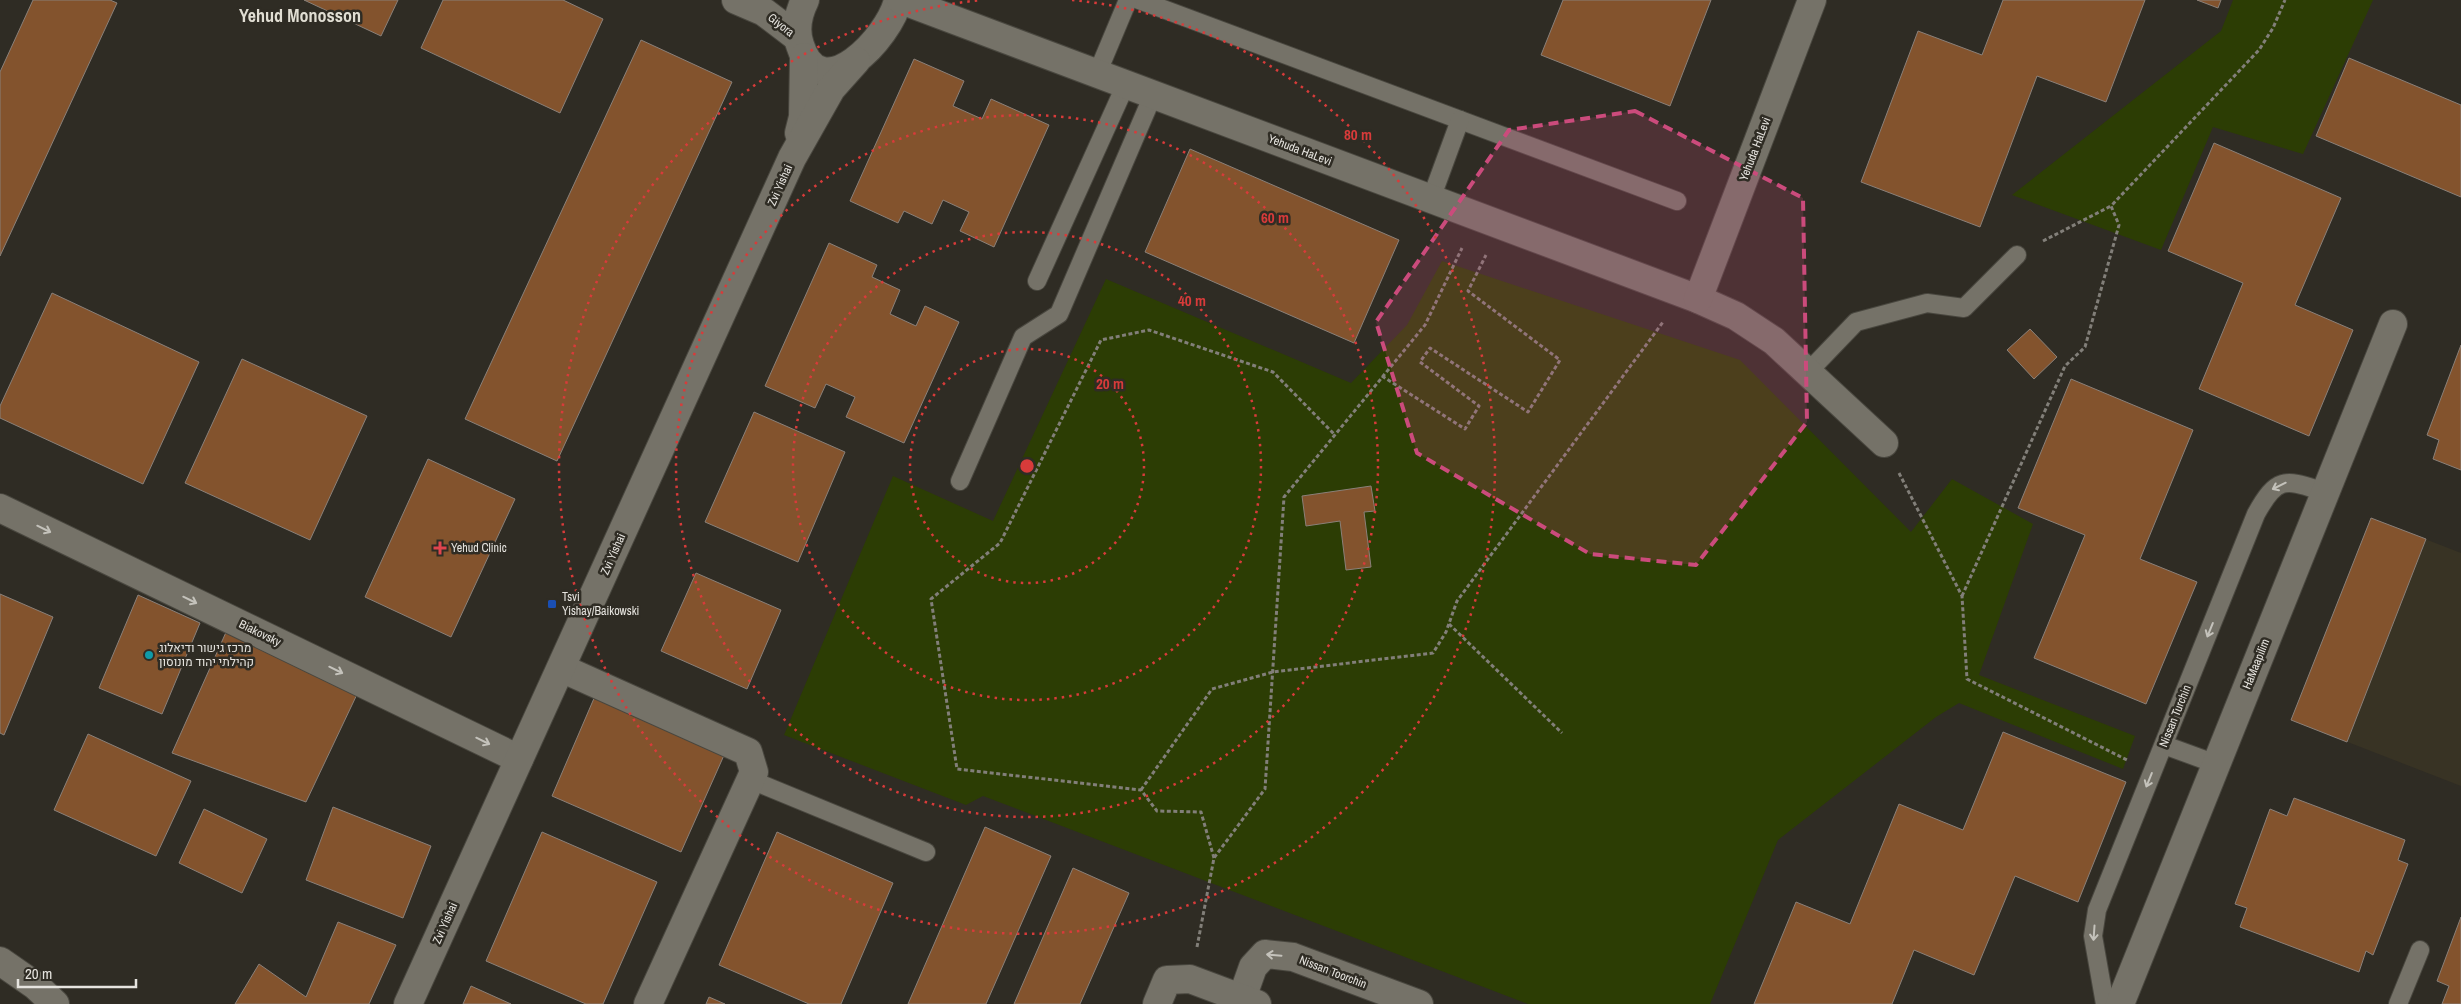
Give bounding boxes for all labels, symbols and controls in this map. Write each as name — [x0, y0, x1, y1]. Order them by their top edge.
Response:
district label: Yehud Monosson — [239, 3, 361, 28]
street label: Giyora — [764, 10, 798, 41]
street label: Yehuda HaLevi — [1736, 115, 1774, 183]
text: 80 m — [1344, 124, 1372, 145]
street label: Yehuda HaLevi — [1266, 131, 1334, 169]
street label: Zvi Yishai — [764, 162, 796, 208]
text: 60 m — [1261, 207, 1289, 228]
text: 40 m — [1178, 290, 1206, 311]
text: 20 m — [1096, 373, 1124, 394]
centre of rings — [1018, 457, 1036, 475]
one-way arrow — [2272, 482, 2287, 492]
one-way arrow — [36, 525, 51, 534]
street label: Zvi Yishai — [597, 531, 629, 577]
place label: Yehud Clinic — [451, 540, 507, 556]
marker: Yehud Clinic — [433, 541, 447, 555]
place label: Tsvi Yishay/Baikowski — [562, 589, 639, 619]
one-way arrow — [182, 595, 197, 605]
marker: Tsvi Yishay/Baikowski — [546, 598, 558, 610]
street label: Biakovsky — [236, 616, 284, 650]
one-way arrow — [2204, 622, 2214, 637]
street label: HaMaapilim — [2239, 636, 2273, 692]
place label: מרכז גישור ודיאלוג קהילתי יהוד מונוסון — [159, 640, 254, 670]
marker: מרכז גישור ודיאלוג קהילתי יהוד מונוסון — [143, 649, 155, 661]
one-way arrow — [328, 666, 343, 676]
street label: Nissan Turchin — [2155, 683, 2195, 749]
one-way arrow — [475, 736, 490, 746]
one-way arrow — [2144, 772, 2153, 788]
street label: Zvi Yishai — [429, 900, 461, 946]
one-way arrow — [2089, 924, 2098, 940]
one-way arrow — [1267, 950, 1283, 960]
street label: Nissan Toorchin — [1297, 952, 1369, 992]
scale bar — [18, 956, 135, 988]
text: 20 m — [25, 963, 52, 984]

